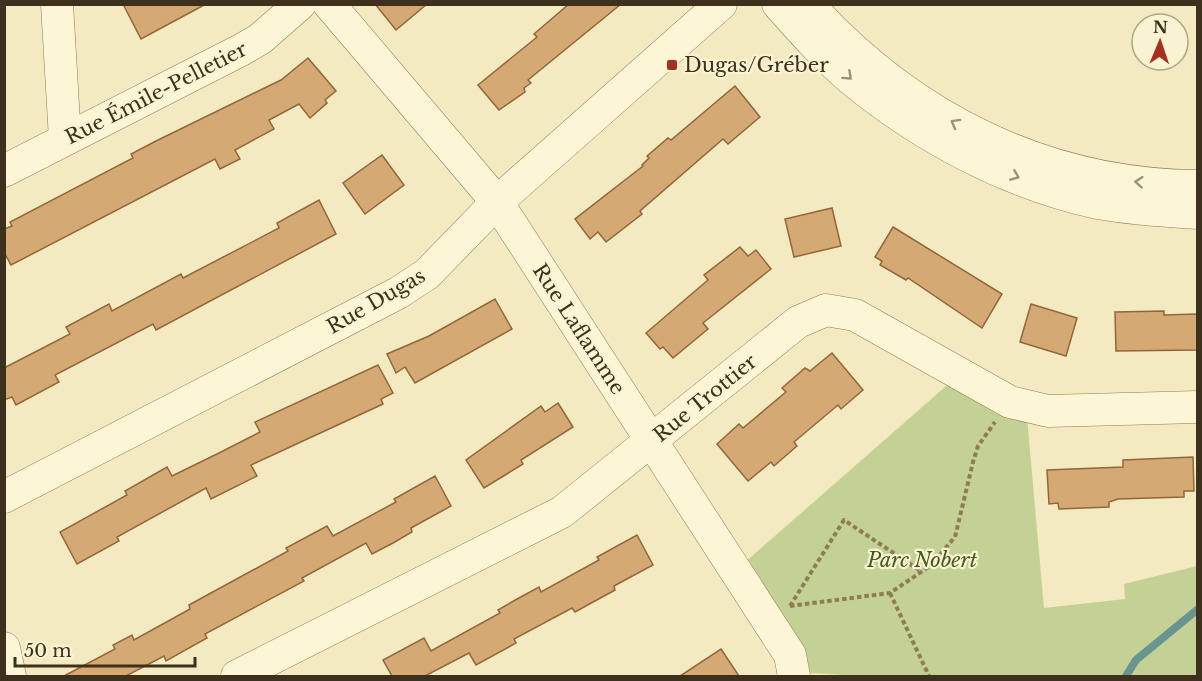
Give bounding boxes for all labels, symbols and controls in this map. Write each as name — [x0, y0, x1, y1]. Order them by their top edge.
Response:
north arrow — [1130, 12, 1190, 72]
text: N — [1153, 17, 1168, 37]
street label: Rue Émile-Pelletier — [61, 36, 251, 149]
place label: Dugas/Gréber — [684, 53, 829, 77]
marker: Dugas/Gréber — [665, 58, 679, 72]
one-way arrow — [841, 69, 852, 80]
one-way arrow — [950, 119, 961, 130]
one-way arrow — [1008, 169, 1019, 181]
one-way arrow — [1135, 176, 1144, 189]
street label: Rue Laflamme — [528, 259, 630, 399]
street label: Rue Dugas — [323, 263, 429, 339]
street label: Rue Trottier — [649, 349, 762, 447]
park label: Parc Nobert — [866, 548, 978, 572]
scale bar — [15, 630, 195, 668]
text: 50 m — [24, 640, 72, 662]

